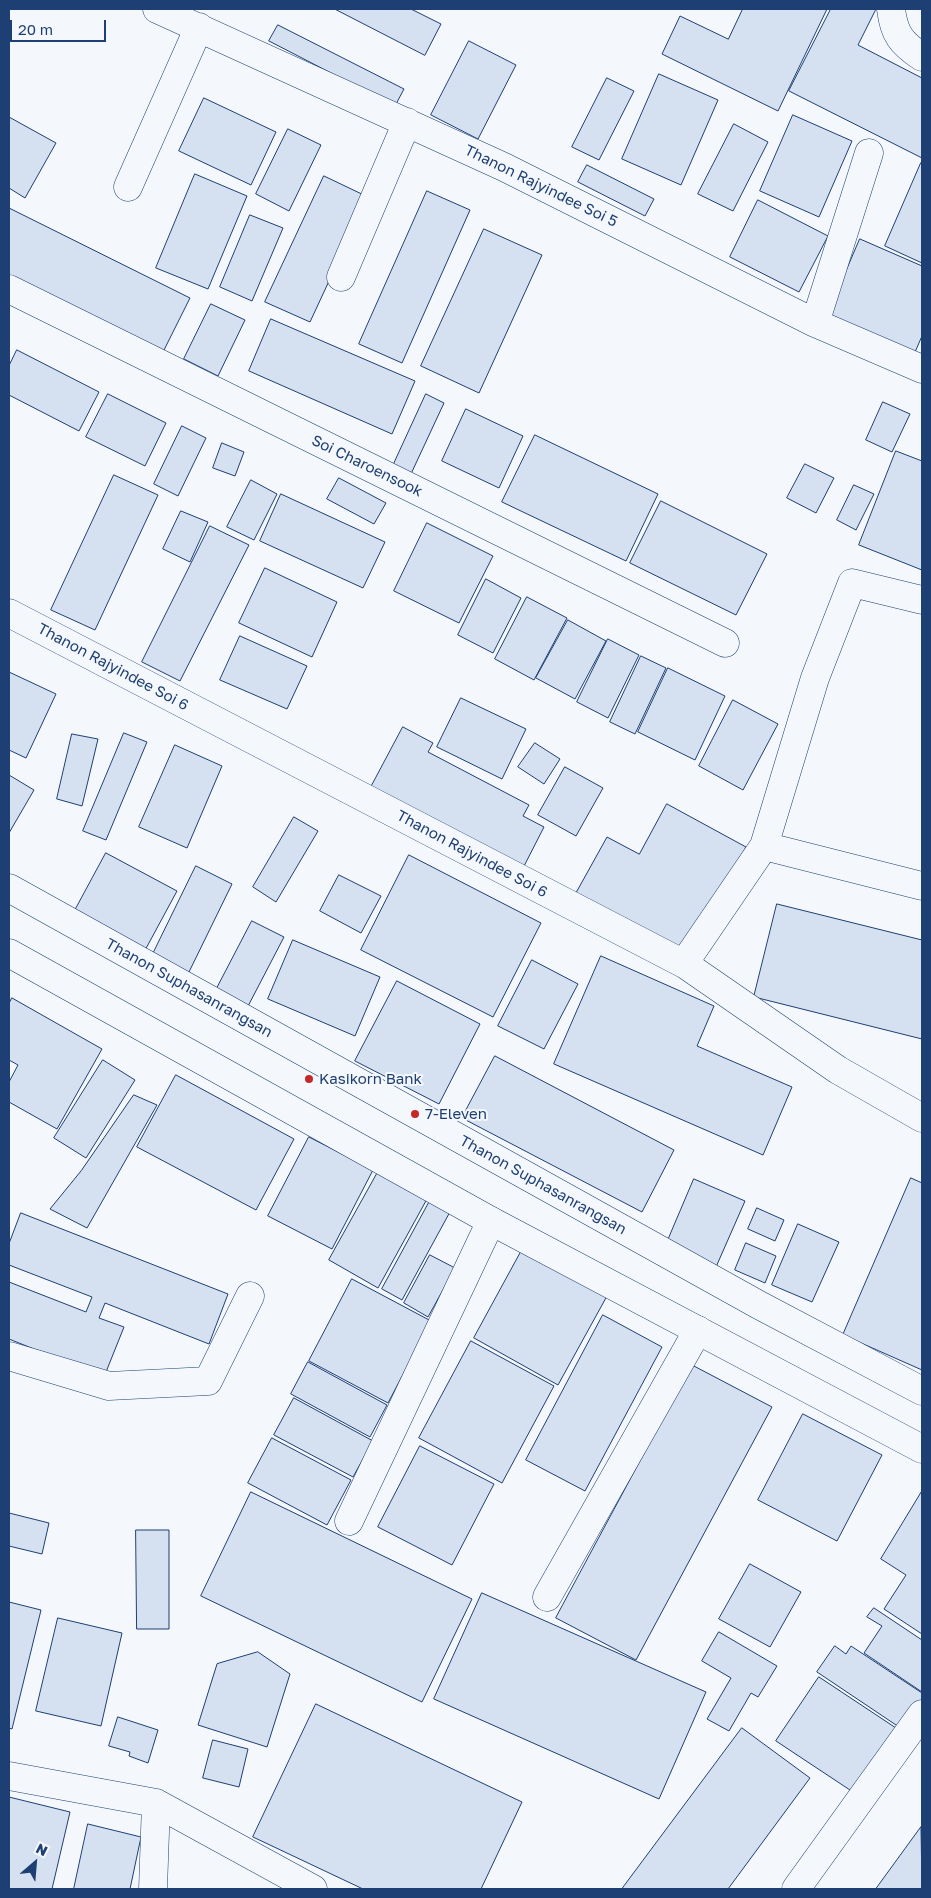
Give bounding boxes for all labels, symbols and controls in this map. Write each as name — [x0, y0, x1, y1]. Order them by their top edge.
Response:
scale bar — [12, 10, 109, 42]
text: 20 m — [18, 20, 53, 38]
street label: Thanon Rajyindee Soi 5 — [462, 141, 620, 231]
street label: Soi Charoensook — [309, 431, 425, 501]
street label: Thanon Rajyindee Soi 6 — [35, 620, 191, 714]
street label: Thanon Rajyindee Soi 6 — [394, 807, 550, 901]
street label: Thanon Suphasanrangsan — [103, 935, 275, 1041]
place label: Kasikorn Bank — [319, 1070, 422, 1088]
marker: Kasikorn Bank — [303, 1073, 315, 1085]
place label: 7-Eleven — [425, 1105, 487, 1123]
marker: 7-Eleven — [409, 1108, 421, 1120]
street label: Thanon Suphasanrangsan — [457, 1132, 629, 1238]
north arrow — [10, 1838, 60, 1888]
text: N — [33, 1839, 51, 1859]

